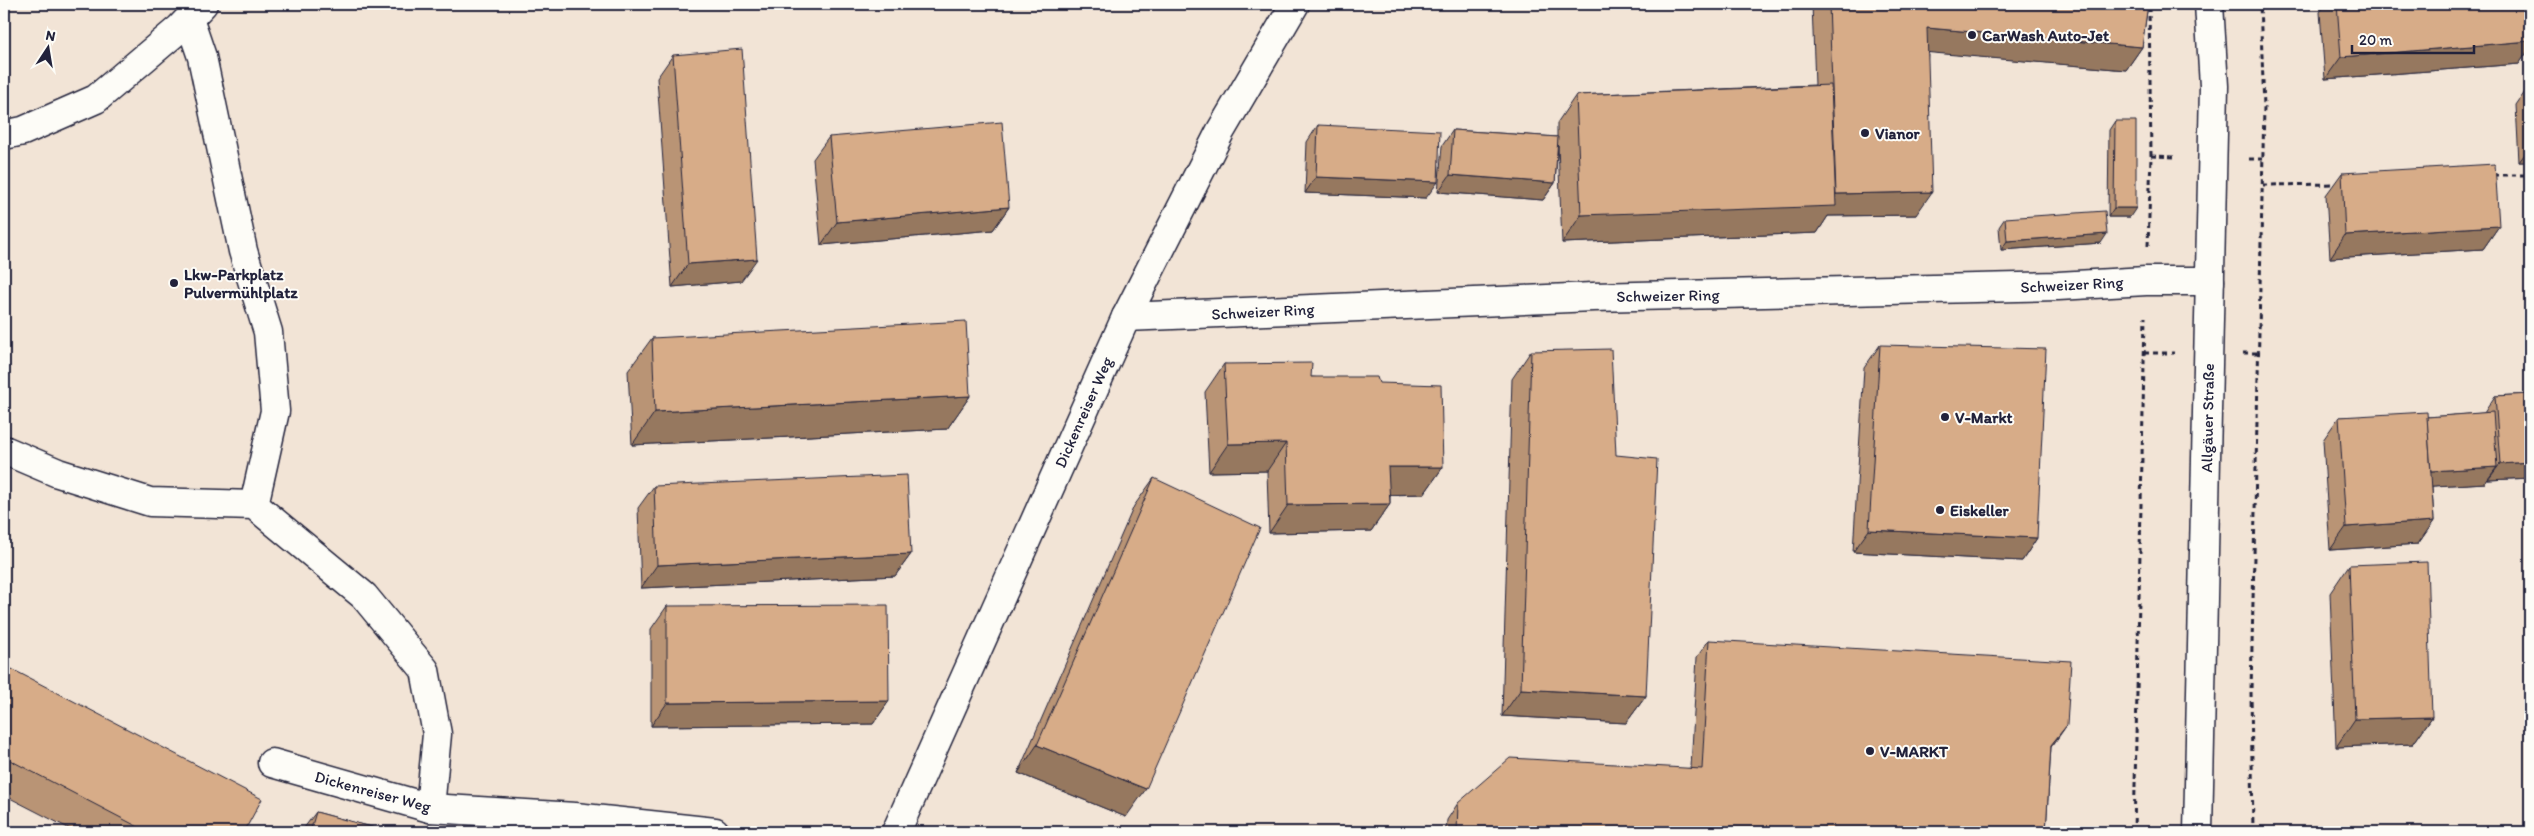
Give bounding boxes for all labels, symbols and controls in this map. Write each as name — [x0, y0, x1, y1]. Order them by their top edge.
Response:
north arrow — [22, 22, 72, 72]
scale bar — [2352, 22, 2474, 54]
text: N — [44, 26, 57, 45]
place label: CarWash Auto-Jet — [1982, 26, 2109, 45]
marker: CarWash Auto-Jet — [1966, 29, 1978, 41]
text: 20 m — [2359, 31, 2393, 49]
place label: Vianor — [1875, 124, 1921, 143]
marker: Vianor — [1859, 127, 1871, 139]
place label: Lkw-Parkplatz Pulvermühlplatz — [184, 265, 298, 303]
street label: Schweizer Ring — [2020, 272, 2125, 297]
marker: Lkw-Parkplatz Pulvermühlplatz — [168, 277, 180, 289]
street label: Schweizer Ring — [1616, 285, 1721, 306]
street label: Schweizer Ring — [1211, 299, 1316, 324]
street label: Dickenreiser Weg — [1050, 353, 1117, 471]
street label: Allgäuer Straße — [2197, 363, 2218, 473]
place label: V-Markt — [1955, 408, 2013, 427]
marker: V-Markt — [1939, 411, 1951, 423]
place label: Eiskeller — [1950, 501, 2010, 520]
marker: Eiskeller — [1934, 504, 1946, 516]
place label: V-MARKT — [1880, 742, 1949, 761]
marker: V-MARKT — [1864, 745, 1876, 757]
street label: Dickenreiser Weg — [313, 767, 434, 816]

